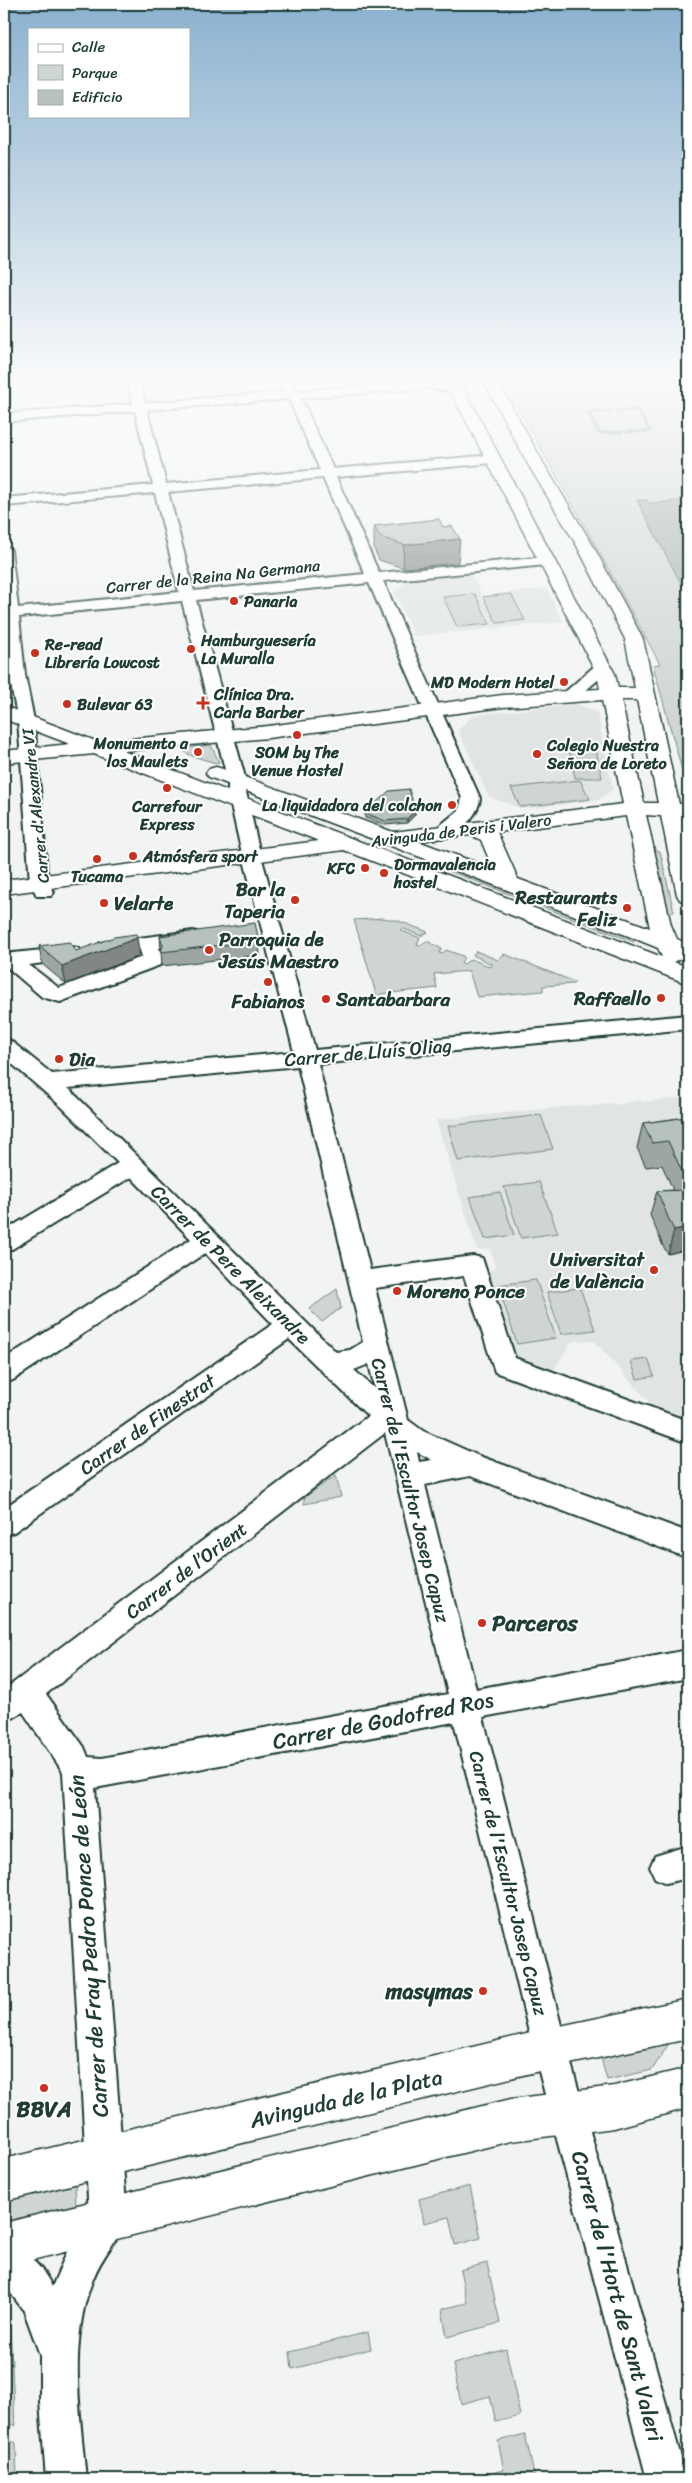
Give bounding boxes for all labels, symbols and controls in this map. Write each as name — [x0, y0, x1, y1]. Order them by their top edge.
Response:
legend — [28, 28, 190, 118]
text: Calle — [72, 34, 105, 60]
text: Parque — [72, 60, 117, 86]
text: Edificio — [72, 84, 123, 110]
street label: Carrer de la Reina Na Germana — [105, 551, 322, 602]
place label: Panaria — [244, 587, 297, 616]
marker: Panaria — [228, 595, 240, 607]
place label: Hamburguesería La Muralla — [200, 626, 317, 673]
place label: Re-read Librería Lowcost — [44, 630, 160, 677]
marker: Hamburguesería La Muralla — [185, 643, 197, 655]
marker: Re-read Librería Lowcost — [29, 647, 41, 659]
place label: MD Modern Hotel — [430, 668, 555, 697]
marker: MD Modern Hotel — [558, 676, 570, 688]
place label: Clínica Dra. Carla Barber — [213, 680, 305, 727]
place label: Bulevar 63 — [77, 690, 153, 719]
marker: Clínica Dra. Carla Barber — [196, 696, 210, 710]
marker: Bulevar 63 — [61, 698, 73, 710]
street label: Carrer d'Alexandre VI — [13, 726, 58, 885]
place label: Monumento a los Maulets — [93, 729, 189, 776]
marker: SOM by The Venue Hostel — [291, 729, 303, 741]
place label: Colegio Nuestra Señora de Loreto — [546, 731, 667, 778]
place label: SOM by The Venue Hostel — [251, 738, 344, 785]
marker: Monumento a los Maulets — [192, 746, 204, 758]
marker: Colegio Nuestra Señora de Loreto — [531, 748, 543, 760]
marker: Carrefour Express — [161, 782, 173, 794]
place label: La liquidadora del colchon — [262, 791, 442, 820]
place label: Carrefour Express — [131, 792, 203, 839]
marker: La liquidadora del colchon — [446, 799, 458, 811]
street label: Avinguda de Peris i Valero — [368, 805, 553, 856]
place label: Atmósfera sport — [142, 842, 259, 871]
marker: Atmósfera sport — [127, 850, 139, 862]
place label: Dormavalencia hostel — [393, 850, 497, 897]
marker: Tucama — [91, 853, 103, 865]
place label: KFC — [326, 854, 355, 883]
place label: Tucama — [71, 862, 124, 891]
marker: KFC — [359, 862, 371, 874]
marker: Dormavalencia hostel — [378, 867, 390, 879]
place label: Bar la Taperia — [224, 873, 285, 928]
place label: Restaurants Feliz — [514, 881, 618, 936]
place label: Velarte — [114, 887, 174, 920]
marker: Bar la Taperia — [289, 894, 301, 906]
marker: Velarte — [98, 897, 110, 909]
marker: Restaurants Feliz — [621, 902, 633, 914]
place label: Parroquia de Jesús Maestro — [218, 923, 339, 978]
marker: Parroquia de Jesús Maestro — [203, 944, 215, 956]
marker: Fabianos — [262, 976, 274, 988]
place label: Raffaello — [573, 982, 651, 1015]
place label: Santabarbara — [335, 983, 451, 1016]
place label: Fabianos — [231, 985, 306, 1018]
marker: Raffaello — [655, 992, 667, 1004]
marker: Santabarbara — [320, 993, 332, 1005]
street label: Carrer de Lluís Oliag — [283, 1029, 454, 1076]
place label: Dia — [69, 1043, 96, 1076]
marker: Dia — [53, 1053, 65, 1065]
street label: Carrer de Pere Aleixandre — [143, 1176, 319, 1352]
place label: Universitat de València — [550, 1243, 645, 1298]
marker: Universitat de València — [648, 1264, 660, 1276]
place label: Moreno Ponce — [406, 1275, 525, 1308]
marker: Moreno Ponce — [391, 1285, 403, 1297]
street label: Carrer de l'Escultor Josep Capuz — [362, 1354, 460, 1627]
street label: Carrer de Finestrat — [72, 1364, 223, 1484]
street label: Carrer de l’Orient — [118, 1513, 255, 1628]
place label: Parceros — [492, 1604, 579, 1643]
marker: Parceros — [476, 1617, 488, 1629]
street label: Carrer de Godofred Ros — [269, 1680, 497, 1761]
street label: Carrer de l'Escultor Josep Capuz — [460, 1747, 558, 2020]
street label: Carrer de Fray Pedro Ponce de León — [57, 1773, 120, 2119]
place label: masymas — [385, 1972, 474, 2011]
marker: masymas — [477, 1985, 489, 1997]
street label: Avinguda de la Plata — [245, 2057, 446, 2140]
marker: BBVA — [38, 2082, 50, 2094]
place label: BBVA — [16, 2090, 72, 2129]
street label: Carrer de l'Hort de Sant Valeri — [560, 2146, 675, 2447]

